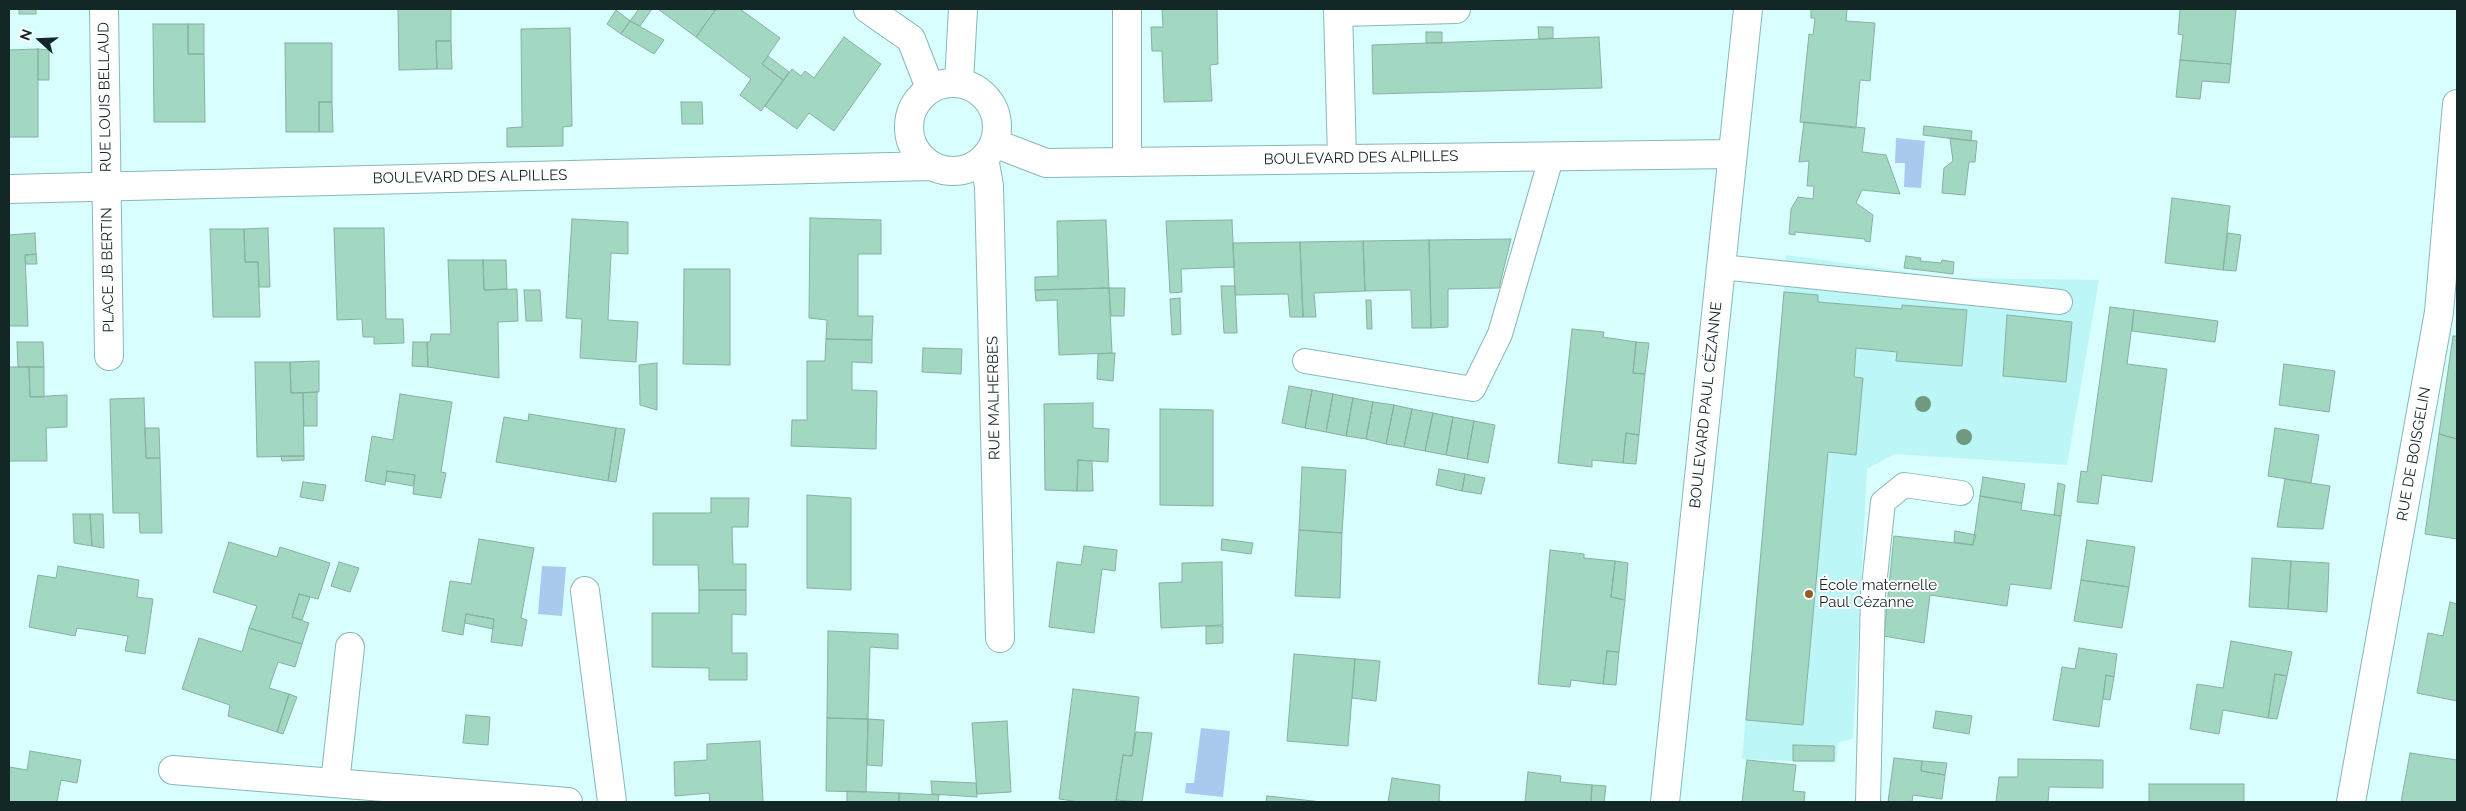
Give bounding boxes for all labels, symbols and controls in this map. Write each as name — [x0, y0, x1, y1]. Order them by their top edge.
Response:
north arrow — [15, 15, 65, 65]
street label: RUE LOUIS BELLAUD — [95, 22, 115, 172]
text: N — [17, 27, 35, 43]
street label: BOULEVARD DES ALPILLES — [1264, 147, 1458, 169]
street label: BOULEVARD DES ALPILLES — [373, 166, 567, 188]
street label: PLACE JB BERTIN — [98, 207, 118, 333]
street label: BOULEVARD PAUL CÉZANNE — [1686, 301, 1726, 509]
street label: RUE MALHERBES — [984, 336, 1004, 460]
street label: RUE DE BOISGELIN — [2393, 386, 2435, 522]
place label: École maternelle Paul Cézanne — [1819, 576, 1937, 611]
marker: École maternelle Paul Cézanne — [1803, 588, 1815, 600]

